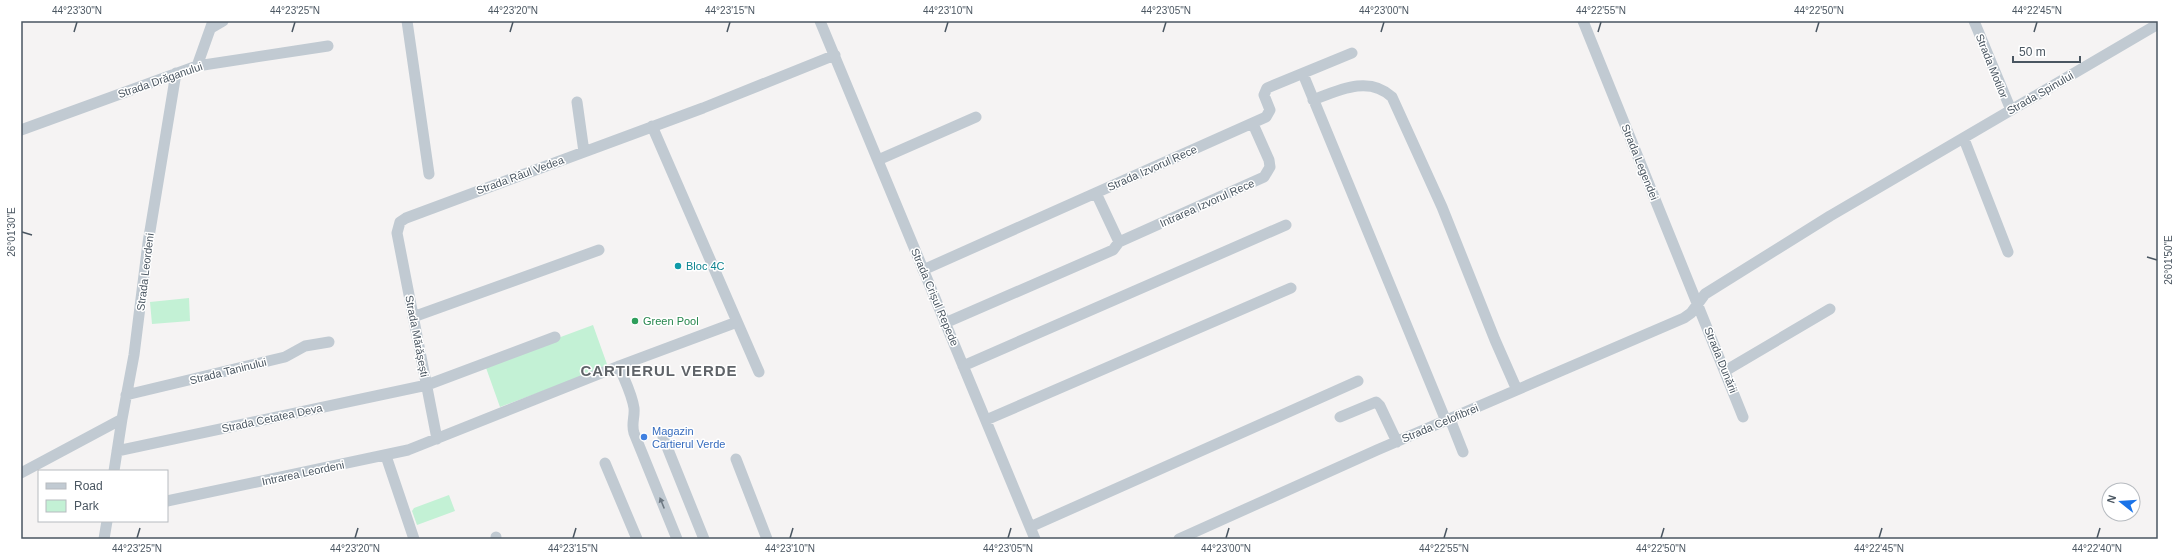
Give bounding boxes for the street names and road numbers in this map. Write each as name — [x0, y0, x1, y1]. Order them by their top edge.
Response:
street label: Strada Motilor — [1974, 32, 2011, 100]
street label: Strada Drăganului — [116, 60, 204, 100]
street label: Strada Spinului — [2005, 69, 2075, 117]
street label: Strada Legendei — [1619, 122, 1661, 202]
street label: Strada Izvorul Rece — [1105, 143, 1199, 193]
street label: Strada Râul Vedea — [475, 153, 566, 196]
street label: Intrarea Izvorul Rece — [1158, 177, 1256, 229]
street label: Strada Leordeni — [134, 232, 156, 312]
street label: Strada Crișul Repede — [909, 246, 961, 348]
street label: Strada Mărășești — [403, 294, 431, 378]
street label: Strada Dunării — [1702, 325, 1740, 395]
street label: Strada Taninului — [188, 356, 268, 386]
street label: Strada Cetatea Deva — [221, 401, 324, 435]
street label: Strada Celofibrei — [1400, 401, 1480, 445]
street label: Intrarea Leordeni — [261, 458, 345, 488]

